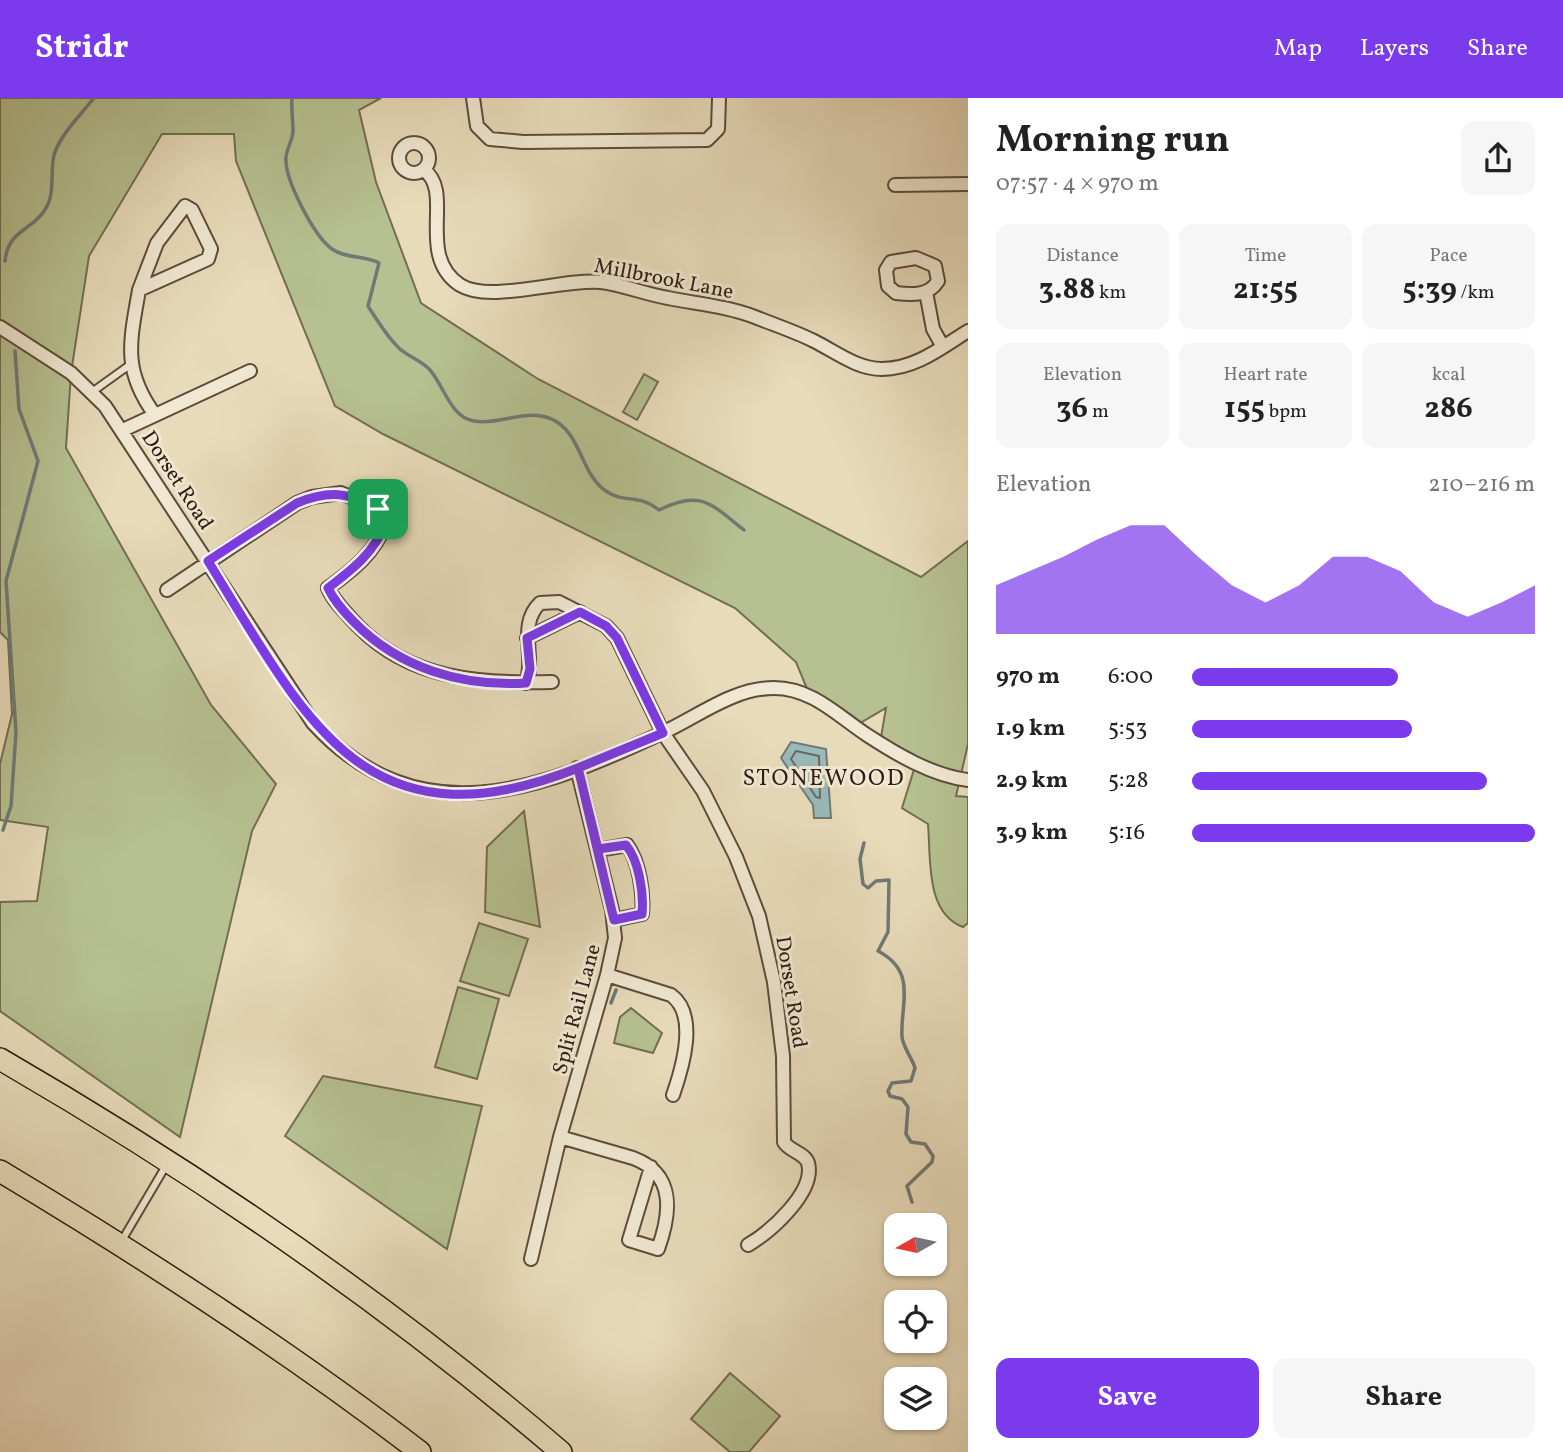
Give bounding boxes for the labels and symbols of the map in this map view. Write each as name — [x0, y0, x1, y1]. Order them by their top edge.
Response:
street label: Millbrook Lane — [592, 252, 736, 307]
street label: Dorset Road — [134, 425, 220, 536]
pin — [348, 479, 408, 539]
district label: STONEWOOD — [742, 763, 906, 795]
street label: Dorset Road — [767, 934, 814, 1050]
street label: Split Rail Lane — [546, 941, 609, 1078]
north arrow — [884, 1213, 947, 1276]

